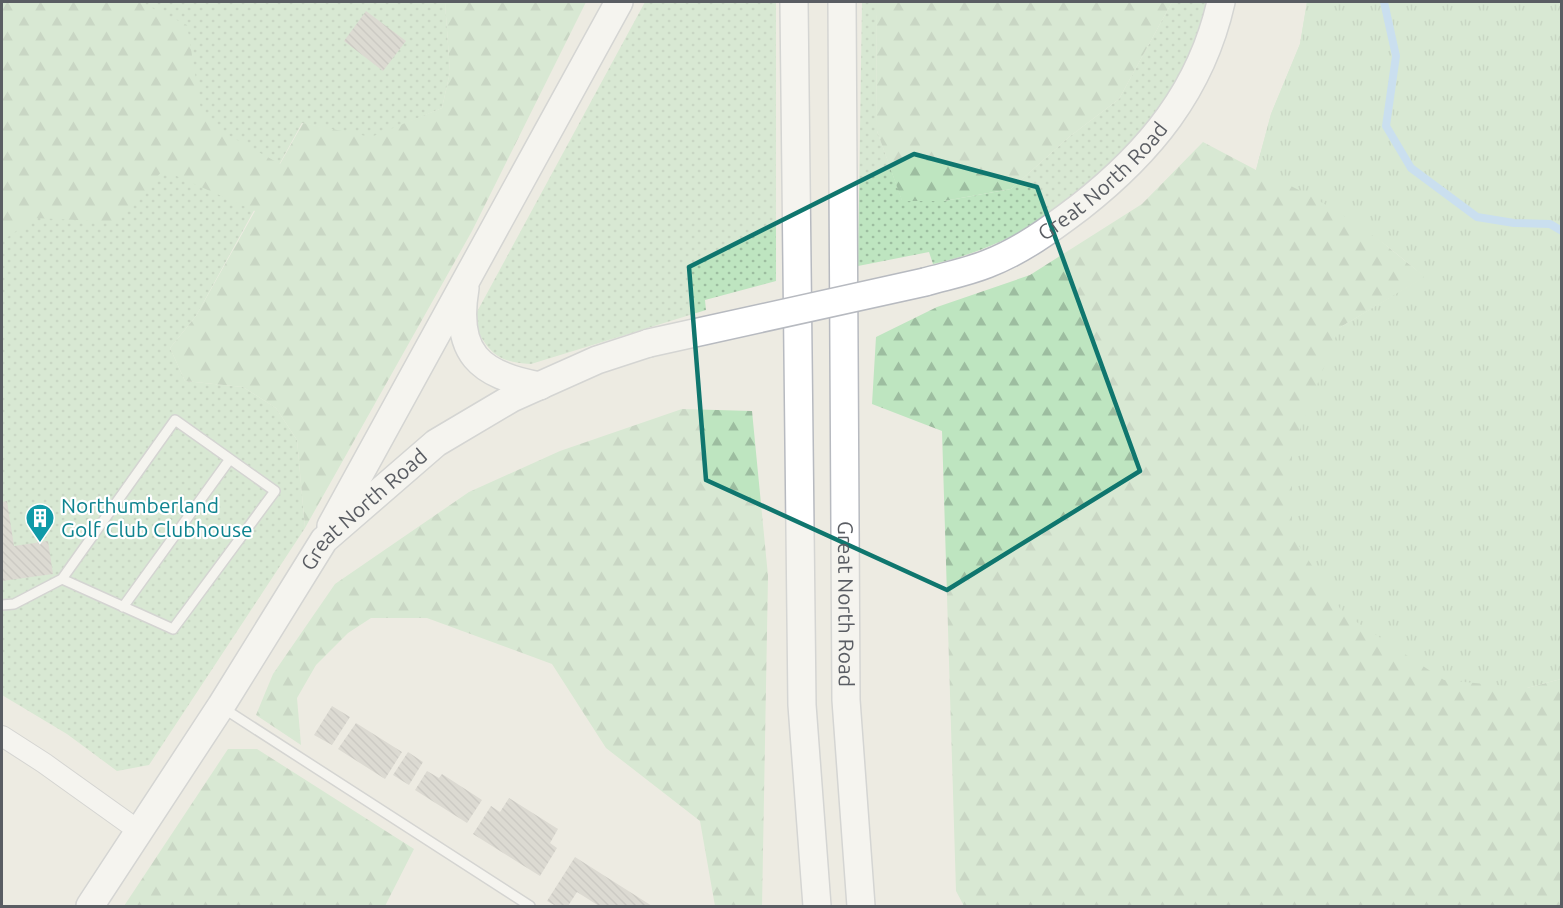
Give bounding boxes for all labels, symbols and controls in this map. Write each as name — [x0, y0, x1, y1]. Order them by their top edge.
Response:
street label: Great North Road — [1033, 117, 1172, 245]
street label: Great North Road — [295, 443, 431, 574]
place label: Northumberland Golf Club Clubhouse — [61, 493, 253, 541]
building icon: Northumberland Golf Club Clubhouse — [24, 502, 56, 544]
street label: Great North Road — [834, 521, 859, 687]

